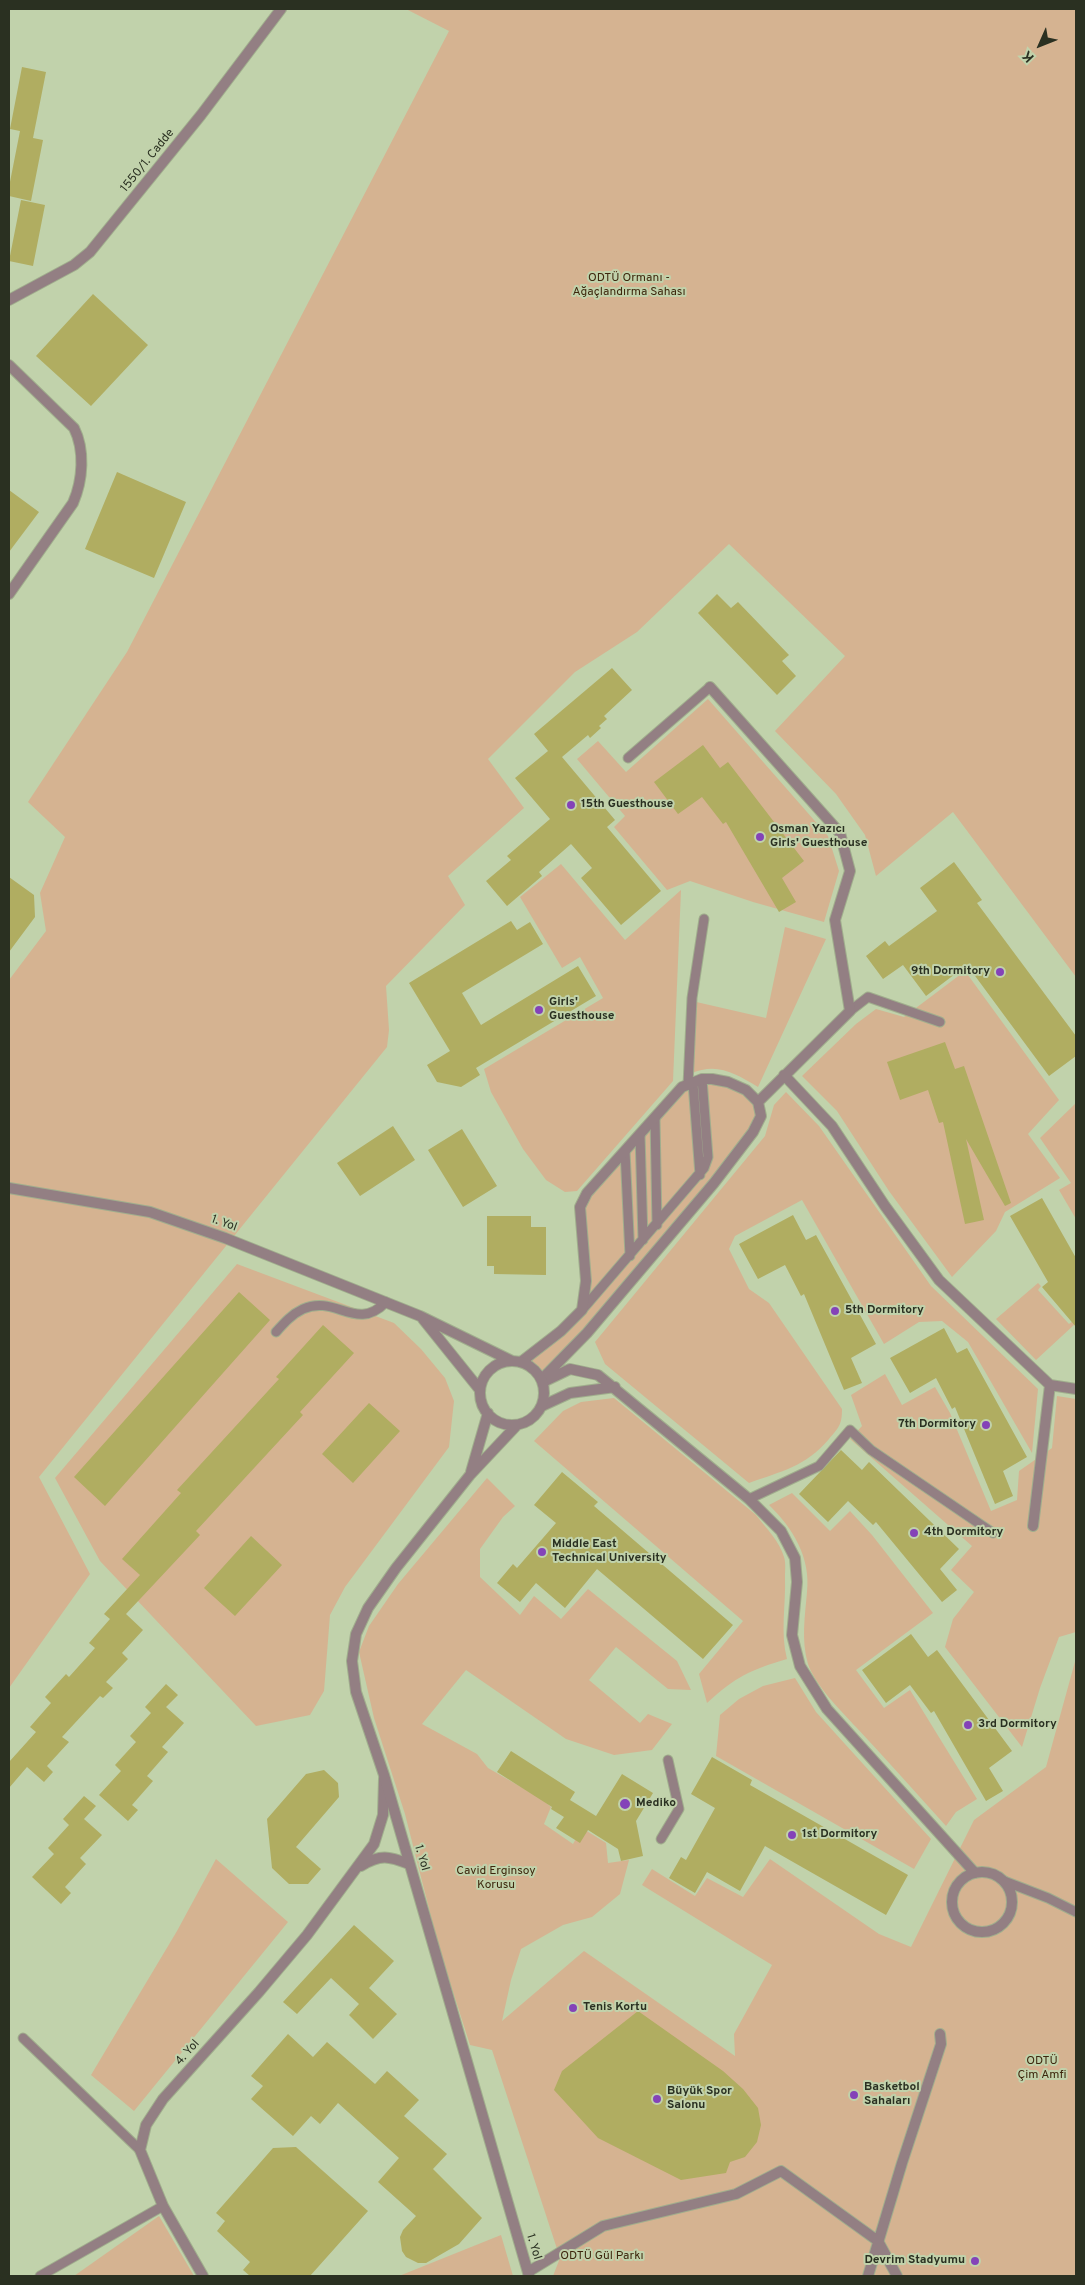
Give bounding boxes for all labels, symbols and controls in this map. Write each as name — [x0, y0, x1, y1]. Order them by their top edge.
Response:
north arrow — [1015, 20, 1065, 70]
text: K — [1019, 46, 1038, 65]
street label: 1550/1. Cadde — [118, 127, 178, 195]
park label: ODTÜ Ormanı - Ağaçlandırma Sahası — [573, 272, 685, 300]
place label: 15th Guesthouse — [581, 798, 673, 812]
marker: 15th Guesthouse — [565, 799, 577, 811]
place label: Osman Yazıcı Girls' Guesthouse — [770, 823, 867, 851]
marker: Osman Yazıcı Girls' Guesthouse — [754, 831, 766, 843]
place label: 9th Dormitory — [911, 965, 990, 979]
marker: 9th Dormitory — [994, 966, 1006, 978]
place label: Girls' Guesthouse — [549, 996, 614, 1024]
marker: Girls' Guesthouse — [533, 1004, 545, 1016]
street label: 1. Yol — [209, 1213, 239, 1235]
place label: 5th Dormitory — [845, 1304, 924, 1318]
marker: 5th Dormitory — [829, 1305, 841, 1317]
place label: 7th Dormitory — [898, 1418, 976, 1432]
marker: 7th Dormitory — [980, 1419, 992, 1431]
place label: 4th Dormitory — [924, 1526, 1003, 1540]
marker: 4th Dormitory — [908, 1527, 920, 1539]
place label: Middle East Technical University — [552, 1538, 667, 1566]
marker: Middle East Technical University — [536, 1546, 548, 1558]
place label: 3rd Dormitory — [978, 1718, 1057, 1732]
marker: 3rd Dormitory — [962, 1719, 974, 1731]
marker: Mediko — [618, 1797, 632, 1811]
place label: Mediko — [636, 1797, 676, 1811]
place label: 1st Dormitory — [802, 1828, 877, 1842]
marker: 1st Dormitory — [786, 1829, 798, 1841]
street label: 1. Yol — [410, 1843, 432, 1873]
park label: Cavid Erginsoy Korusu — [456, 1865, 536, 1893]
place label: Tenis Kortu — [583, 2001, 647, 2015]
marker: Tenis Kortu — [567, 2002, 579, 2014]
street label: 4. Yol — [173, 2037, 203, 2069]
park label: ODTÜ Çim Amfi — [1017, 2055, 1067, 2083]
place label: Basketbol Sahaları — [864, 2081, 920, 2109]
place label: Büyük Spor Salonu — [667, 2085, 732, 2113]
marker: Basketbol Sahaları — [848, 2089, 860, 2101]
marker: Büyük Spor Salonu — [651, 2093, 663, 2105]
street label: 1. Yol — [522, 2232, 544, 2262]
park label: ODTÜ Gül Parkı — [560, 2250, 644, 2264]
place label: Devrim Stadyumu — [865, 2254, 965, 2268]
marker: Devrim Stadyumu — [969, 2255, 981, 2267]

